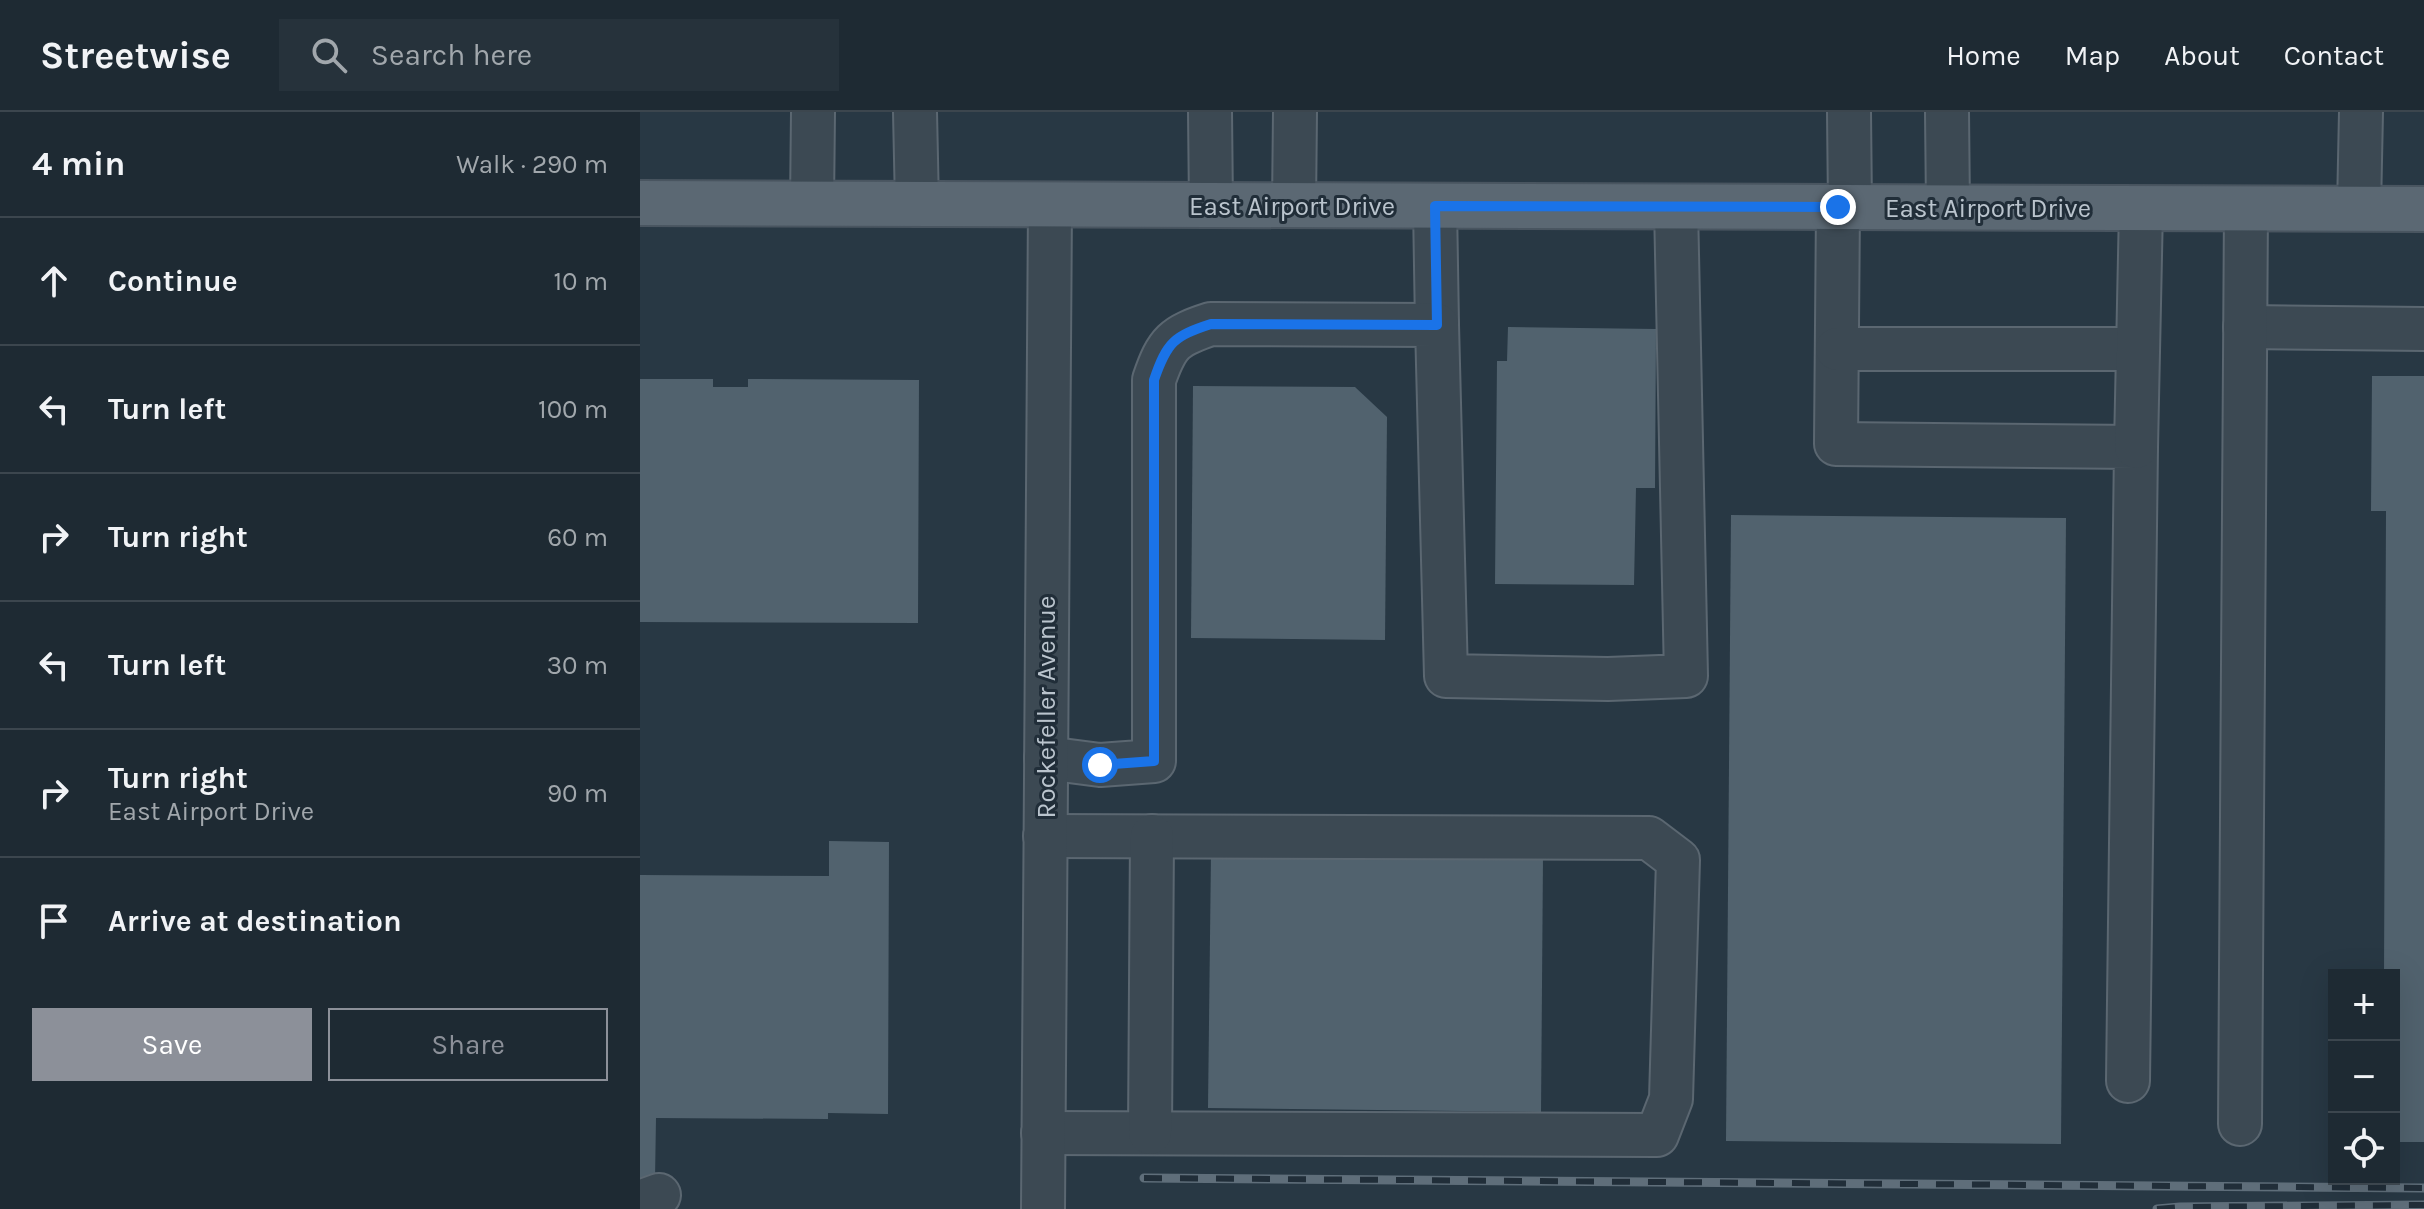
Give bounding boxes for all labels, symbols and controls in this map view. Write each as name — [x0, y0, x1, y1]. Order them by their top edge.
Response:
search box — [279, 19, 839, 91]
text: Streetwise — [40, 33, 231, 78]
icon: search — [307, 33, 351, 77]
text: Search here — [371, 37, 532, 73]
text: Home — [1946, 39, 2021, 72]
text: Map — [2065, 39, 2120, 72]
text: About — [2164, 39, 2240, 72]
text: Contact — [2284, 39, 2384, 72]
text: 4 min — [32, 144, 125, 184]
text: Walk · 290 m — [456, 149, 608, 180]
route end — [1820, 189, 1856, 225]
street label: East Airport Drive — [1189, 191, 1395, 222]
street label: East Airport Drive — [1885, 193, 2091, 224]
icon: ahead — [32, 259, 76, 303]
text: Continue — [108, 263, 238, 299]
text: 10 m — [553, 266, 608, 297]
icon: left — [32, 387, 76, 431]
text: Turn left — [108, 391, 226, 427]
text: 100 m — [538, 394, 608, 425]
icon: right — [32, 515, 76, 559]
text: Turn right — [108, 519, 248, 555]
text: 60 m — [547, 522, 608, 553]
street label: Rockefeller Avenue — [1031, 596, 1062, 818]
icon: left — [32, 643, 76, 687]
text: Turn left — [108, 647, 226, 683]
text: 30 m — [547, 650, 608, 681]
route start — [1082, 747, 1118, 783]
text: Turn right — [108, 760, 248, 796]
icon: right — [32, 771, 76, 815]
text: 90 m — [547, 778, 608, 809]
text: East Airport Drive — [108, 796, 314, 827]
icon: arrive — [32, 899, 76, 943]
text: Arrive at destination — [108, 903, 402, 939]
map controls — [2328, 969, 2400, 1185]
button: + — [2328, 969, 2400, 1041]
button: Save — [32, 1008, 312, 1081]
button: Share — [328, 1008, 608, 1081]
button: − — [2328, 1041, 2400, 1113]
button: locate — [2328, 1113, 2400, 1185]

